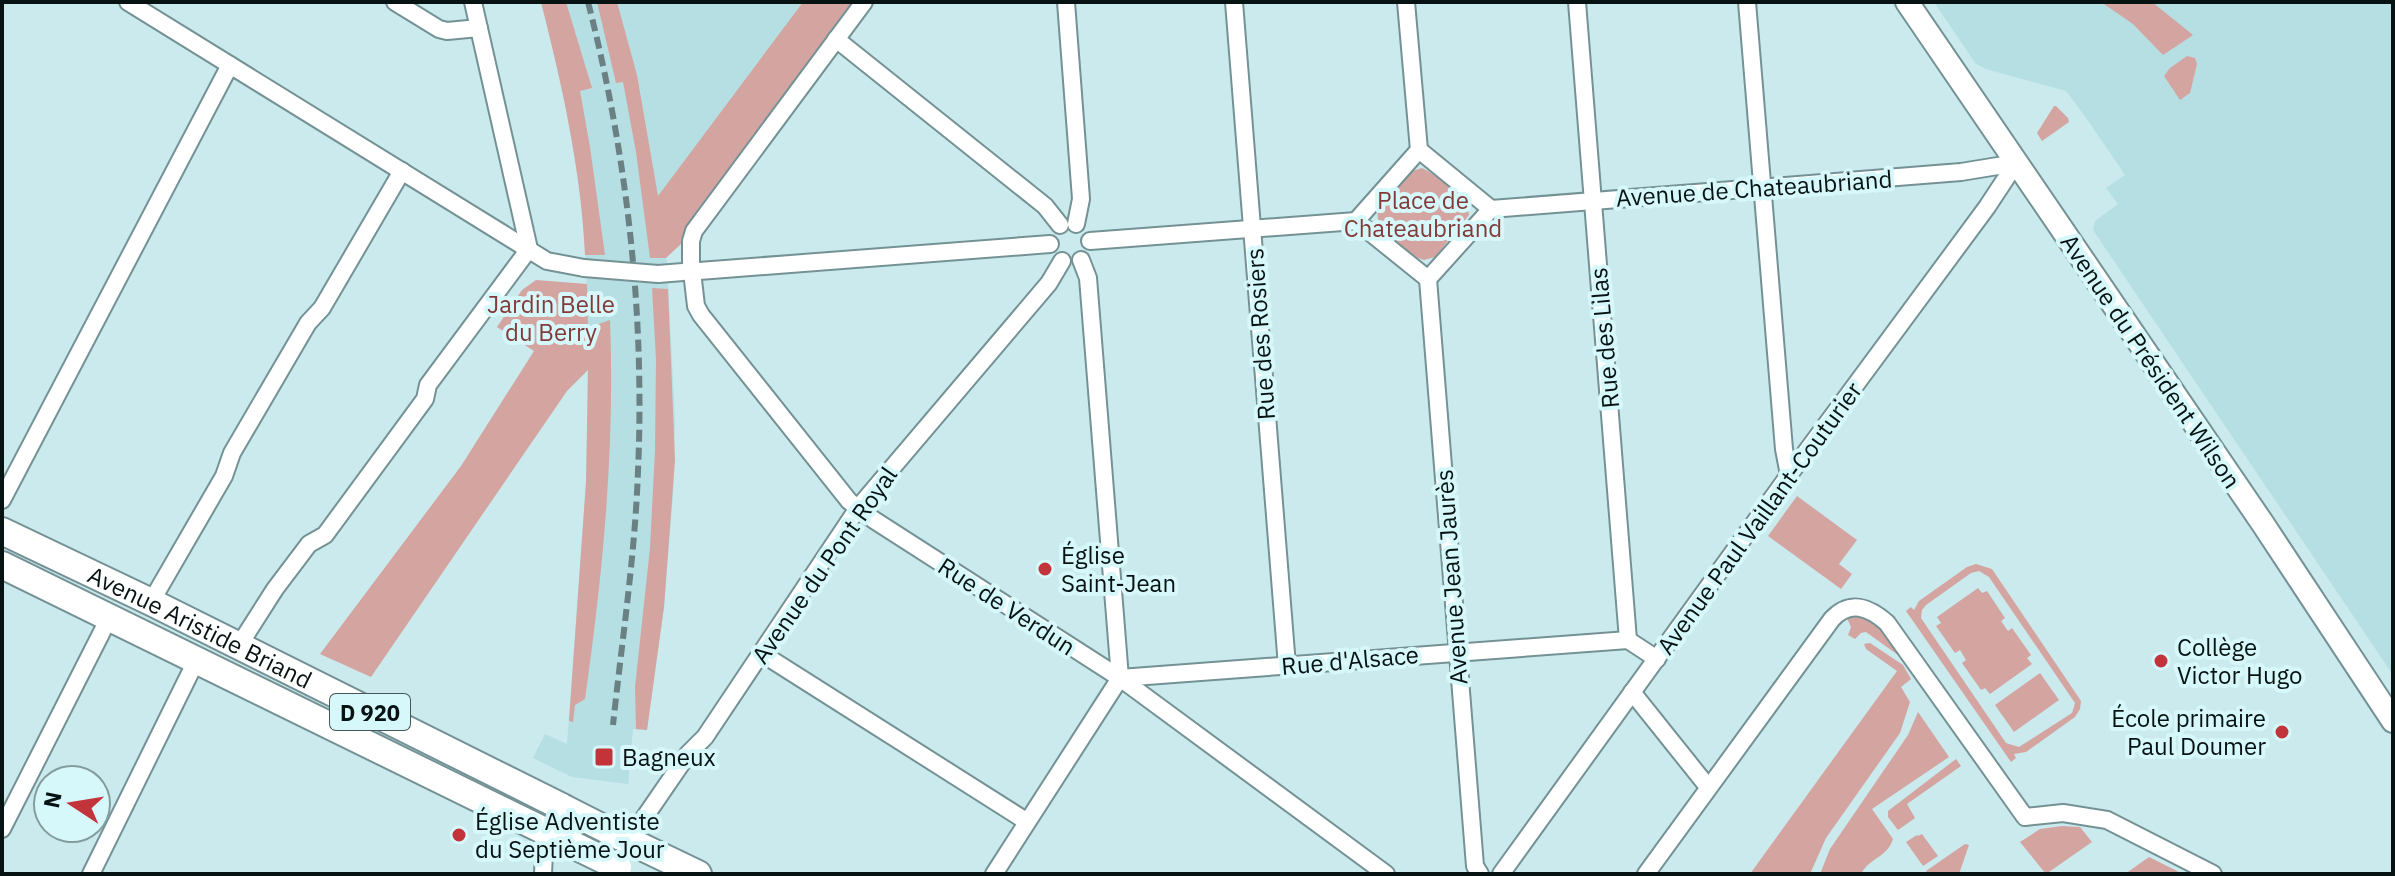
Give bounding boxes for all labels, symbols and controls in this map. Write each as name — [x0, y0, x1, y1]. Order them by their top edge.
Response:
street label: Avenue de Chateaubriand — [1615, 162, 1893, 214]
park label: Place de Chateaubriand — [1344, 184, 1502, 244]
street label: Avenue du Président Wilson — [2054, 228, 2248, 494]
street label: Rue des Rosiers — [1238, 247, 1282, 421]
street label: Rue des Lilas — [1582, 266, 1626, 410]
park label: Jardin Belle du Berry — [487, 288, 615, 348]
street label: Avenue Paul Vaillant-Couturier — [1649, 375, 1869, 661]
street label: Avenue du Pont Royal — [744, 460, 904, 670]
street label: Avenue Jean Jaurès — [1428, 468, 1474, 686]
place label: Église Saint-Jean — [1061, 539, 1176, 599]
street label: Rue de Verdun — [932, 550, 1082, 662]
street label: Avenue Aristide Briand — [83, 558, 317, 696]
marker: Église Saint-Jean — [1036, 560, 1054, 578]
place label: Collège Victor Hugo — [2177, 631, 2303, 691]
street label: Rue d'Alsace — [1280, 638, 1420, 682]
marker: Collège Victor Hugo — [2152, 652, 2170, 670]
road number: D 920 — [330, 694, 410, 730]
place label: École primaire Paul Doumer — [2111, 702, 2266, 762]
marker: École primaire Paul Doumer — [2273, 723, 2291, 741]
place label: Bagneux — [622, 741, 716, 773]
marker: Bagneux — [593, 746, 615, 768]
north arrow — [32, 764, 112, 844]
text: N — [36, 789, 68, 811]
place label: Église Adventiste du Septième Jour — [475, 805, 665, 865]
marker: Église Adventiste du Septième Jour — [450, 826, 468, 844]

